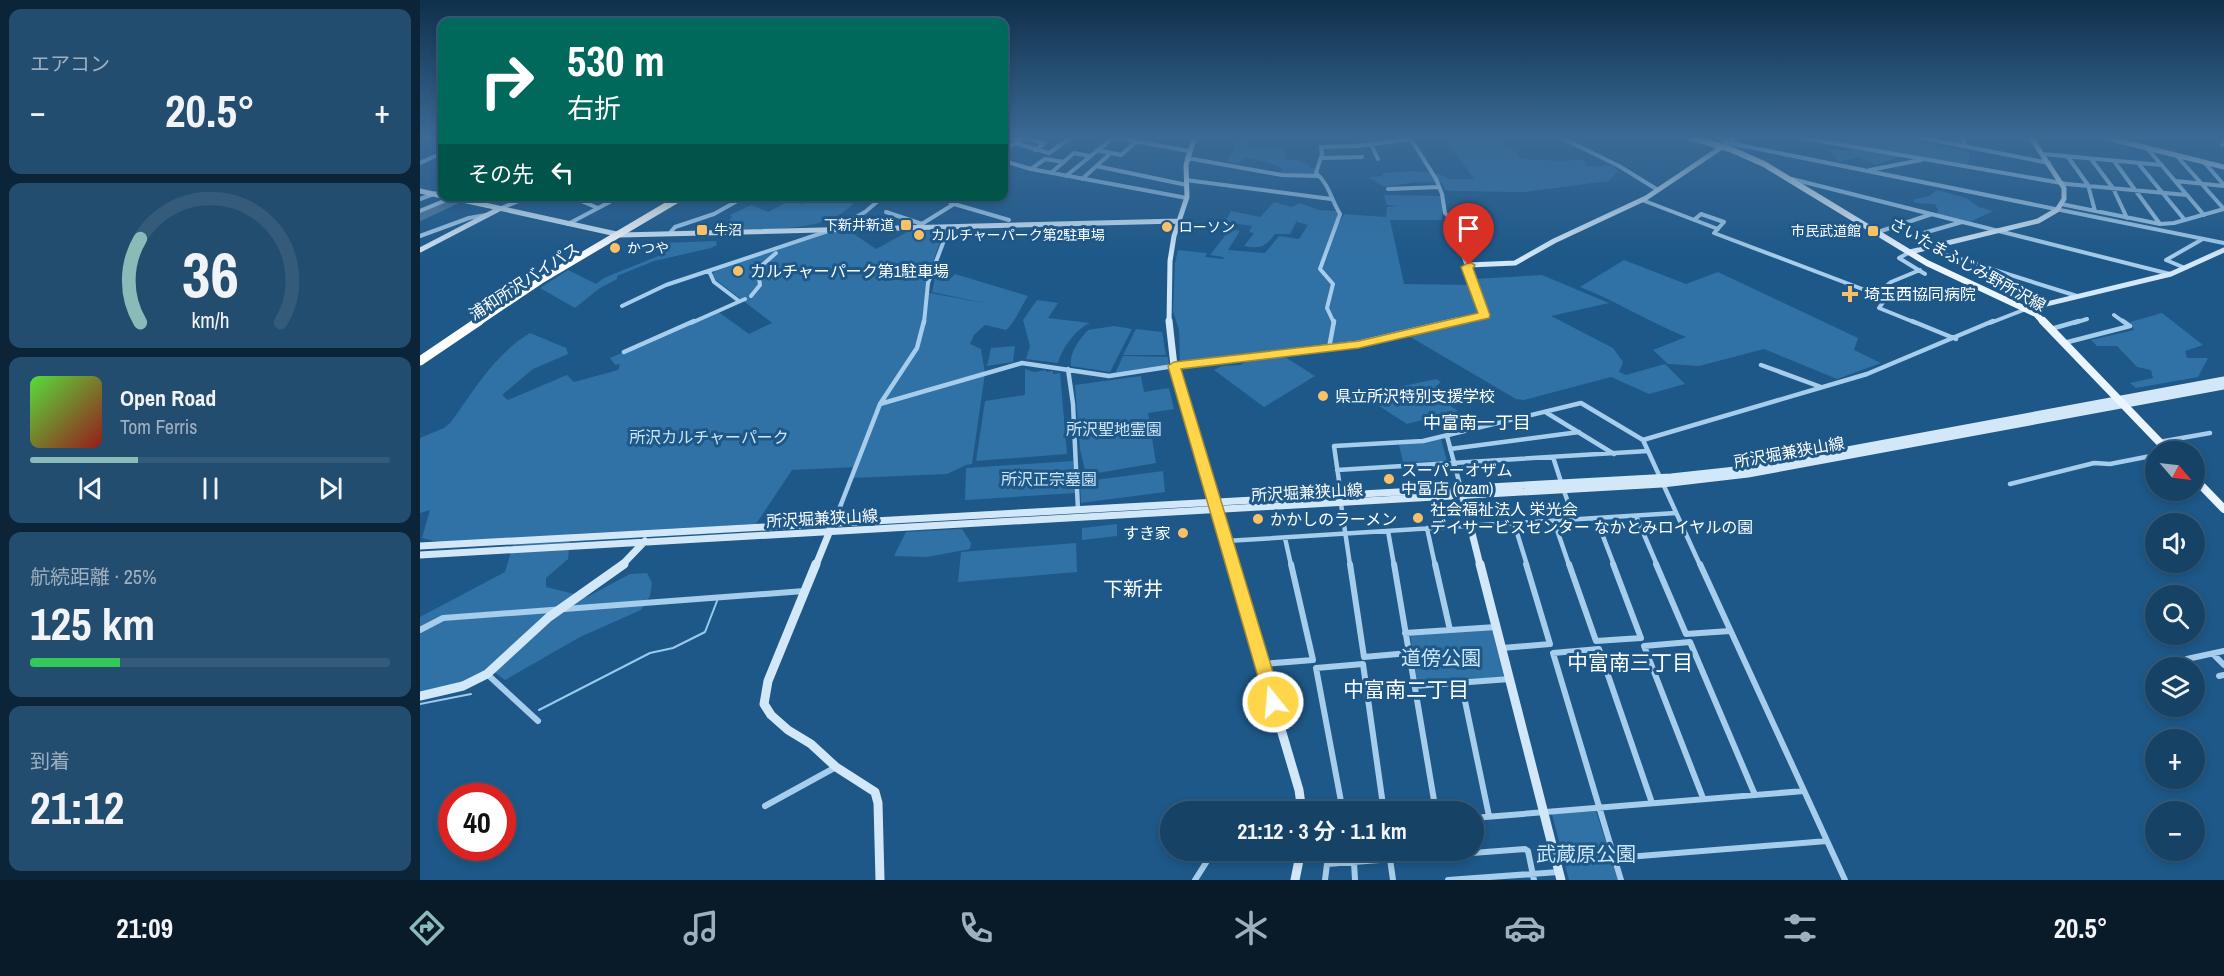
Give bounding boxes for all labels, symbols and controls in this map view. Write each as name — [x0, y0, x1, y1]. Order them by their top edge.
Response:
text: 530 m — [567, 33, 665, 89]
icon: right — [468, 42, 546, 120]
text: エアコン — [30, 50, 110, 77]
text: 20.5° — [165, 80, 255, 141]
text: − — [30, 89, 46, 133]
text: + — [374, 89, 390, 133]
text: 右折 — [567, 90, 621, 126]
icon: left — [546, 156, 579, 189]
text: その先 — [468, 159, 534, 189]
pin — [1443, 203, 1494, 265]
icon: arrive — [1452, 212, 1485, 245]
street label: さいたまふじみ野所沢線 — [1886, 212, 2050, 316]
place label: 下新井新道 — [824, 216, 894, 234]
marker: 下新井新道 — [899, 218, 913, 232]
place label: ローソン — [1179, 218, 1235, 236]
marker: ローソン — [1160, 220, 1174, 234]
place label: 牛沼 — [714, 221, 742, 239]
place label: 市民武道館 — [1791, 222, 1861, 240]
marker: 牛沼 — [695, 223, 709, 237]
marker: 市民武道館 — [1866, 224, 1880, 238]
place label: カルチャーパーク第2駐車場 — [931, 226, 1105, 244]
marker: カルチャーパーク第2駐車場 — [912, 228, 926, 242]
text: 36 — [182, 232, 238, 316]
street label: 浦和所沢バイパス — [464, 237, 584, 325]
place label: かつや — [627, 239, 669, 257]
marker: かつや — [608, 241, 622, 255]
place label: カルチャーパーク第1駐車場 — [750, 260, 949, 282]
marker: カルチャーパーク第1駐車場 — [731, 264, 745, 278]
place label: 埼玉西協同病院 — [1864, 283, 1976, 305]
marker: 埼玉西協同病院 — [1841, 285, 1859, 303]
text: km/h — [191, 306, 229, 335]
text: Open Road — [120, 383, 216, 413]
place label: 県立所沢特別支援学校 — [1335, 385, 1495, 407]
marker: 県立所沢特別支援学校 — [1316, 389, 1330, 403]
district label: 中富南一丁目 — [1423, 410, 1531, 435]
text: Tom Ferris — [120, 413, 198, 440]
park label: 所沢聖地霊園 — [1066, 418, 1162, 440]
park label: 所沢カルチャーパーク — [629, 426, 789, 448]
street label: 所沢堀兼狭山線 — [1732, 431, 1846, 473]
north arrow — [2145, 441, 2205, 501]
map controls — [2145, 441, 2205, 861]
place label: スーパーオザム 中富店 (ozam) — [1401, 459, 1513, 499]
park label: 所沢正宗墓園 — [1001, 468, 1097, 490]
icon: previous — [74, 472, 107, 505]
icon: pause — [194, 472, 227, 505]
icon: next — [314, 472, 347, 505]
marker: スーパーオザム 中富店 (ozam) — [1382, 472, 1396, 486]
street label: 所沢堀兼狭山線 — [1250, 478, 1364, 506]
place label: 社会福祉法人 栄光会 デイサービスセンター なかとみロイヤルの園 — [1430, 498, 1753, 538]
street label: 所沢堀兼狭山線 — [765, 504, 879, 532]
place label: かかしのラーメン — [1270, 508, 1397, 530]
marker: 社会福祉法人 栄光会 デイサービスセンター なかとみロイヤルの園 — [1411, 511, 1425, 525]
marker: かかしのラーメン — [1251, 512, 1265, 526]
button: sound — [2145, 513, 2205, 573]
place label: すき家 — [1123, 522, 1171, 544]
marker: すき家 — [1176, 526, 1190, 540]
text: 航続距離 · 25% — [30, 563, 157, 590]
district label: 下新井 — [1103, 575, 1163, 602]
button: search — [2145, 585, 2205, 645]
text: 125 km — [30, 593, 155, 654]
park label: 道傍公園 — [1401, 644, 1481, 671]
district label: 中富南三丁目 — [1567, 648, 1693, 677]
button: layers — [2145, 657, 2205, 717]
position arrow — [1241, 670, 1305, 734]
district label: 中富南二丁目 — [1343, 675, 1469, 704]
button: + — [2145, 729, 2205, 789]
text: 到着 — [30, 747, 70, 774]
text: 21:12 — [30, 777, 124, 838]
speed limit sign: 40 — [438, 783, 516, 861]
button: − — [2145, 801, 2205, 861]
text: 21:12 · 3 分 · 1.1 km — [1237, 816, 1407, 846]
park label: 武蔵原公園 — [1536, 840, 1636, 867]
icon: directions — [406, 907, 448, 949]
icon: music — [680, 907, 722, 949]
icon: phone — [955, 907, 997, 949]
icon: climate — [1230, 907, 1272, 949]
icon: car — [1504, 907, 1546, 949]
icon: filters — [1779, 907, 1821, 949]
text: 21:09 — [116, 910, 173, 946]
text: 20.5° — [2054, 910, 2108, 946]

